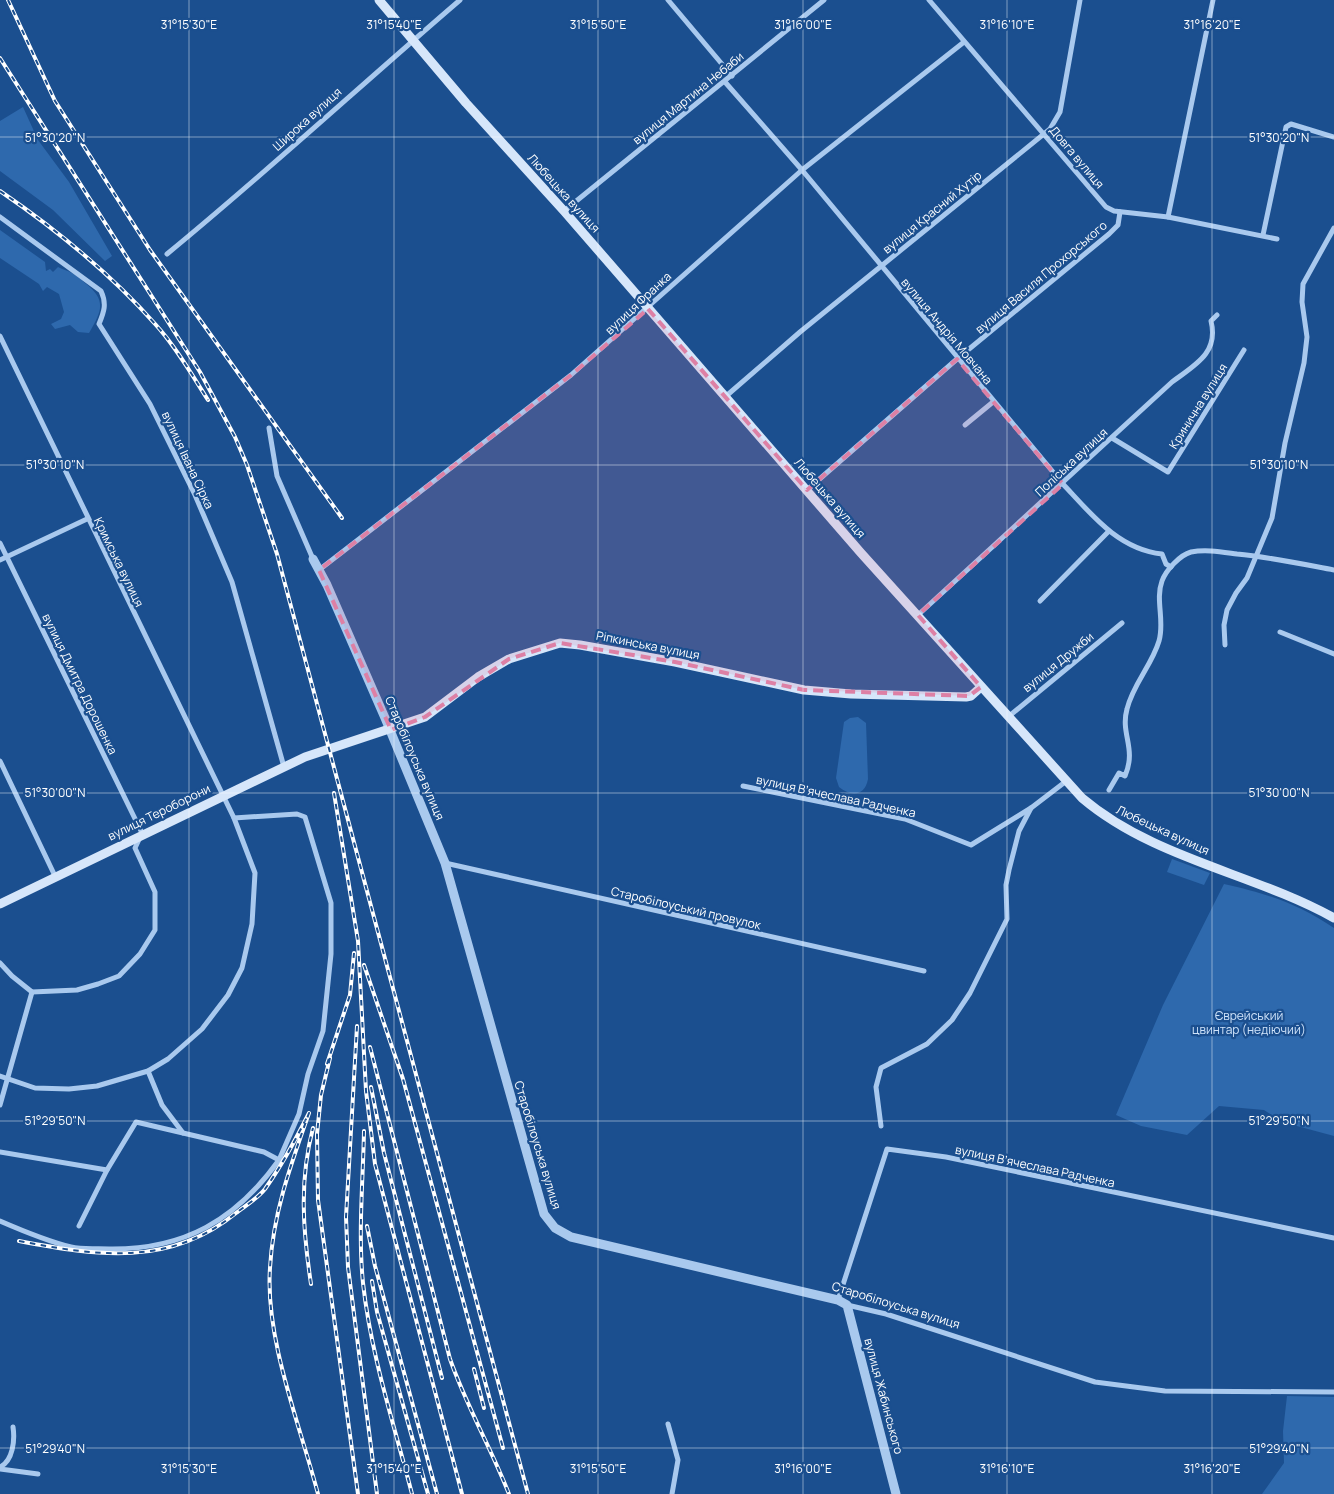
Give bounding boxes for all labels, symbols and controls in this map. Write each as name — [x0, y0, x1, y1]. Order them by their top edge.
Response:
text: 31°15'30"E — [161, 16, 217, 33]
text: 31°15'40"E — [366, 16, 422, 33]
text: 31°15'50"E — [570, 16, 626, 33]
text: 31°16'00"E — [774, 16, 832, 33]
text: 31°16'10"E — [980, 16, 1035, 33]
text: 31°16'20"E — [1183, 16, 1241, 33]
street label: вулиця Мартина Небаби — [629, 48, 747, 148]
street label: Широка вулиця — [269, 84, 345, 154]
street label: Довга вулиця — [1046, 122, 1108, 192]
text: 51°30'20"N — [25, 129, 85, 146]
text: 51°30'20"N — [1249, 129, 1309, 146]
street label: Любецька вулиця — [524, 150, 604, 236]
street label: вулиця Красний Хутір — [879, 167, 985, 257]
street label: вулиця Василя Прохорського — [971, 217, 1111, 337]
street label: вулиця Франка — [601, 268, 675, 338]
street label: вулиця Андрія Мовчана — [897, 274, 997, 388]
street label: Кринична вулиця — [1165, 360, 1231, 452]
street label: вулиця Івана Сірка — [158, 408, 218, 512]
street label: Поліська вулиця — [1031, 424, 1111, 500]
street label: Любецька вулиця — [790, 454, 870, 542]
text: 51°30'10"N — [26, 456, 84, 473]
text: 51°30'10"N — [1250, 456, 1308, 473]
street label: Кримська вулиця — [90, 514, 148, 610]
street label: вулиця Дмитра Дорошенка — [38, 611, 122, 757]
street label: Ріпкинська вулиця — [595, 627, 701, 663]
street label: вулиця Дружби — [1019, 628, 1097, 696]
street label: Старобілоуська вулиця — [381, 693, 449, 823]
street label: вулиця Вʼячеслава Радченка — [755, 771, 917, 821]
street label: вулиця Тероборони — [105, 780, 213, 844]
text: 51°30'00"N — [24, 784, 86, 801]
text: 51°30'00"N — [1248, 784, 1310, 801]
street label: Любецька вулиця — [1114, 801, 1212, 859]
street label: Старобілоуський провулок — [609, 882, 764, 934]
park label: Єврейський цвинтар (недіючий) — [1192, 1007, 1306, 1038]
street label: Старобілоуська вулиця — [510, 1079, 566, 1211]
text: 51°29'50"N — [24, 1112, 86, 1129]
text: 51°29'50"N — [1248, 1112, 1310, 1129]
street label: вулиця Вʼячеслава Радченка — [954, 1141, 1116, 1191]
street label: Старобілоуська вулиця — [830, 1277, 962, 1333]
street label: вулиця Жабинського — [860, 1336, 908, 1456]
text: 51°29'40"N — [25, 1440, 85, 1457]
text: 51°29'40"N — [1249, 1440, 1309, 1457]
text: 31°15'30"E — [161, 1460, 217, 1477]
text: 31°15'40"E — [366, 1460, 422, 1477]
text: 31°15'50"E — [570, 1460, 626, 1477]
text: 31°16'00"E — [774, 1460, 832, 1477]
text: 31°16'10"E — [980, 1460, 1035, 1477]
text: 31°16'20"E — [1183, 1460, 1241, 1477]

